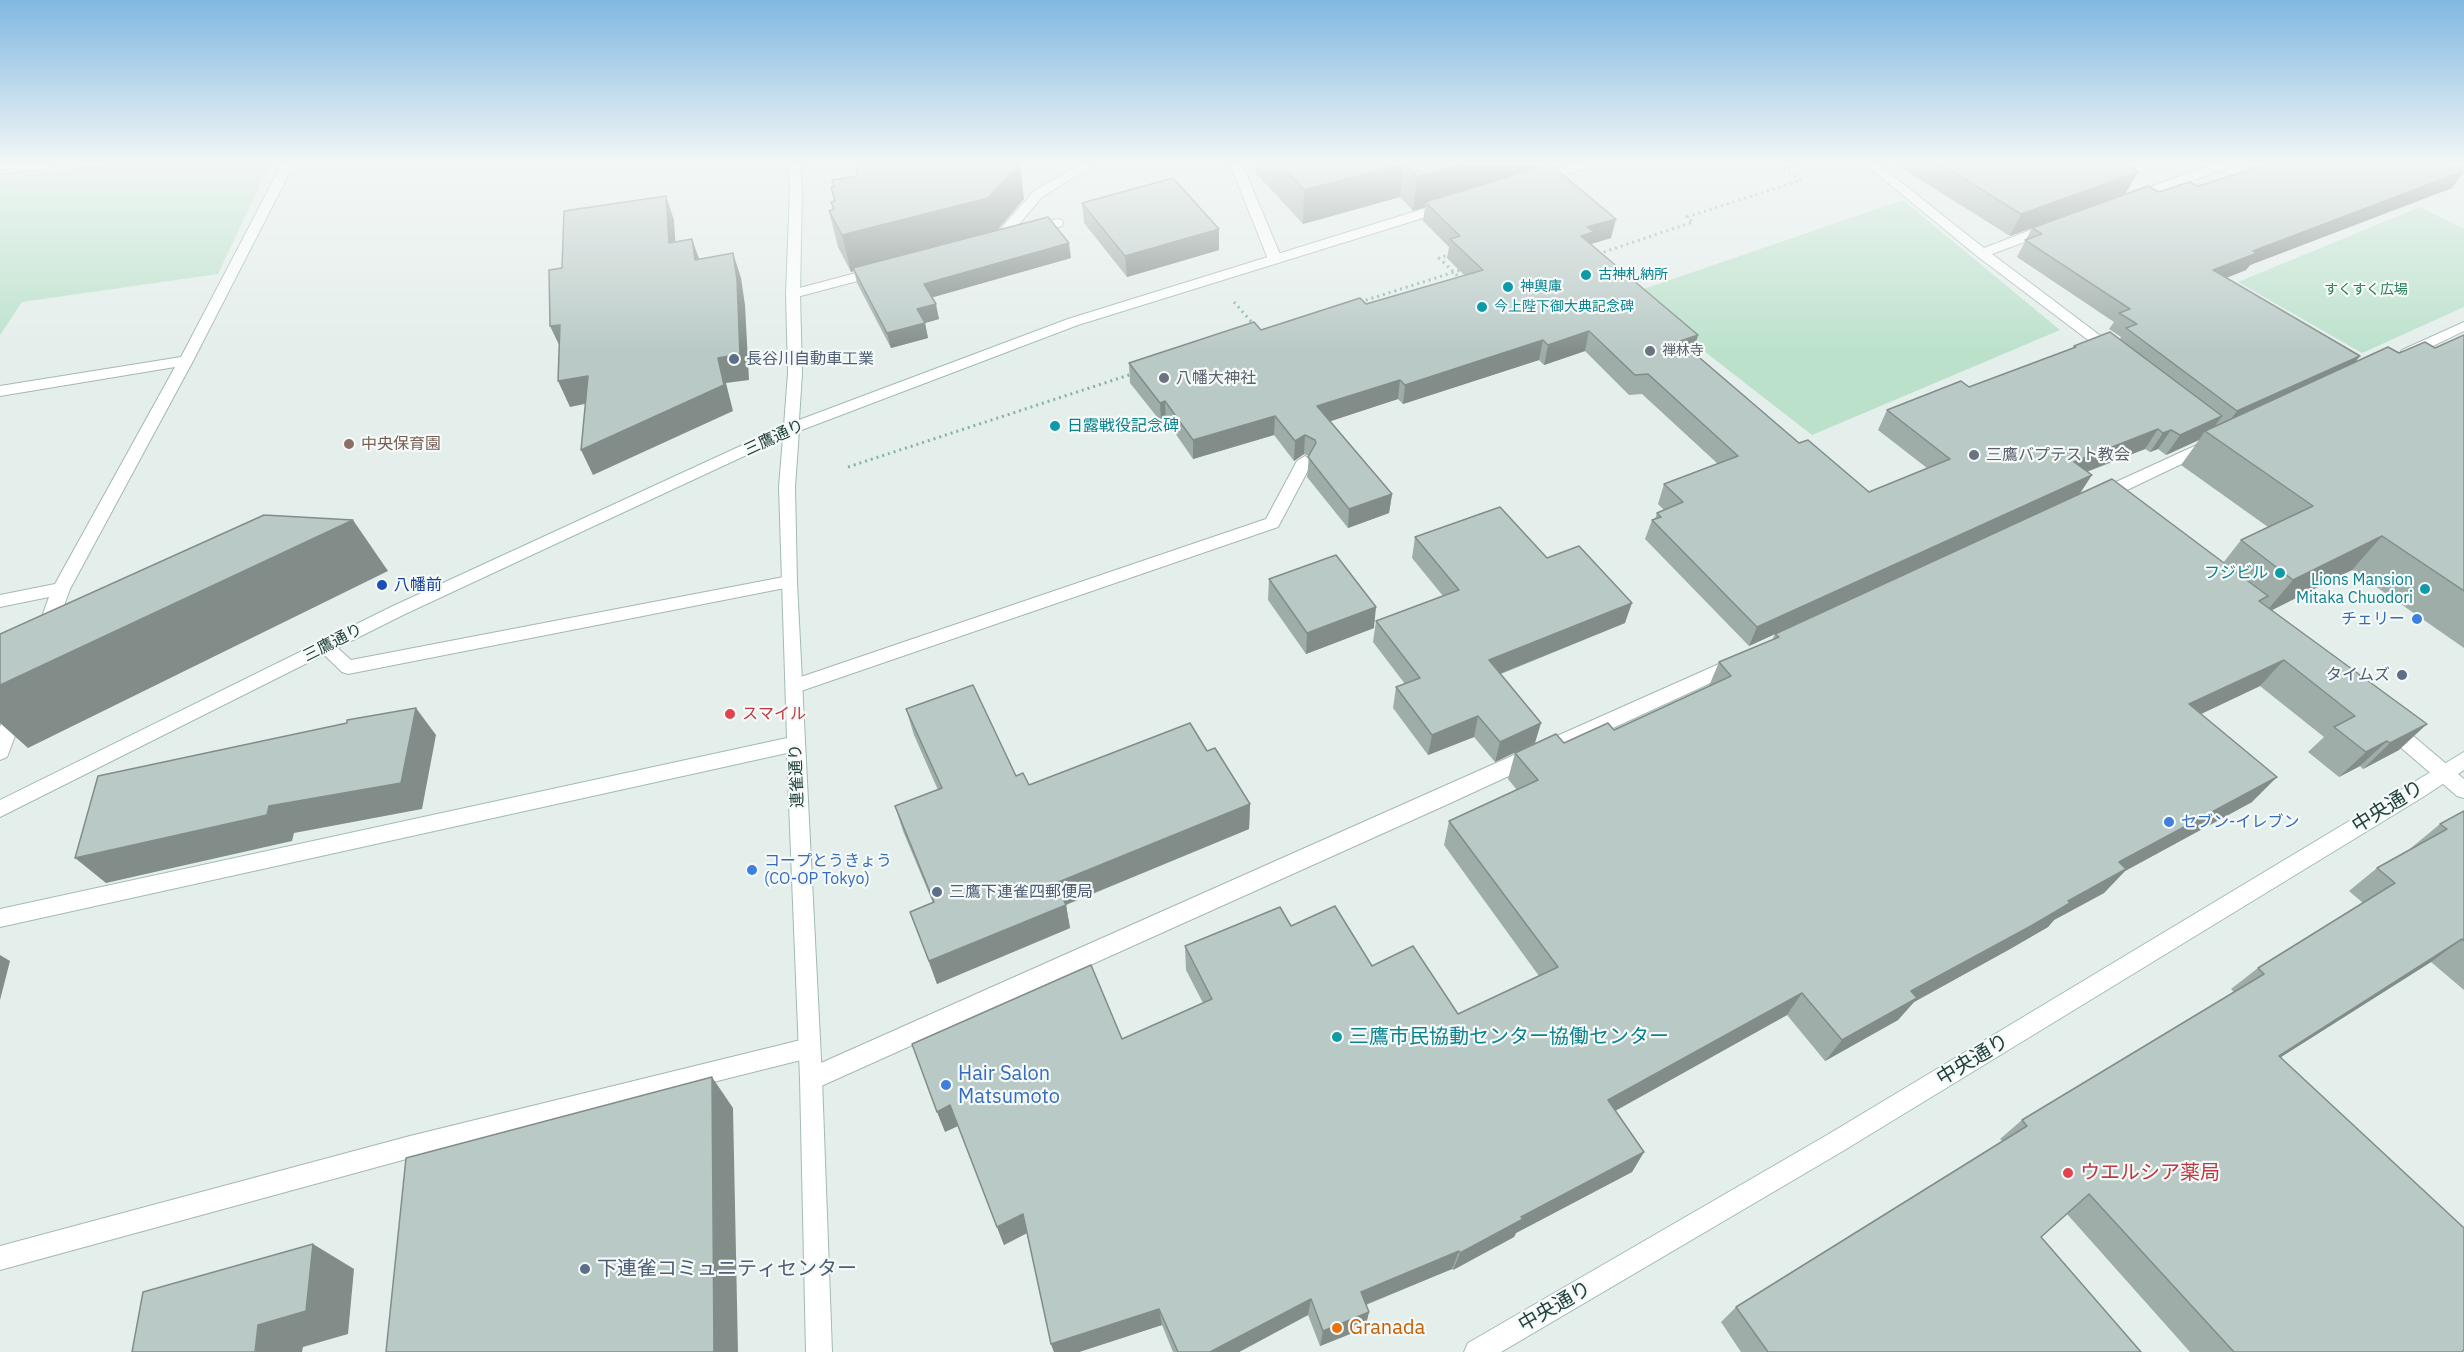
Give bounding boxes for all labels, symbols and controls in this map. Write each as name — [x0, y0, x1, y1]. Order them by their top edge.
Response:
place label: 古神札納所 — [1598, 267, 1668, 283]
marker: 古神札納所 — [1579, 268, 1593, 282]
place label: 神輿庫 — [1520, 279, 1562, 295]
marker: 神輿庫 — [1501, 280, 1515, 294]
park label: すくすく広場 — [2324, 282, 2408, 298]
place label: 今上陛下御大典記念碑 — [1494, 299, 1634, 315]
marker: 今上陛下御大典記念碑 — [1475, 300, 1489, 314]
place label: 禅林寺 — [1662, 343, 1704, 359]
marker: 禅林寺 — [1643, 344, 1657, 358]
place label: 長谷川自動車工業 — [746, 349, 874, 369]
marker: 長谷川自動車工業 — [727, 352, 741, 366]
place label: 八幡大神社 — [1176, 368, 1256, 388]
marker: 八幡大神社 — [1157, 371, 1171, 385]
street label: 三鷹通り — [741, 416, 807, 460]
place label: 日露戦役記念碑 — [1067, 416, 1179, 436]
marker: 日露戦役記念碑 — [1048, 419, 1062, 433]
place label: 中央保育園 — [361, 434, 441, 454]
marker: 中央保育園 — [342, 437, 356, 451]
place label: 三鷹バプテスト教会 — [1986, 445, 2130, 465]
marker: 三鷹バプテスト教会 — [1967, 448, 1981, 462]
place label: フジビル — [2204, 563, 2268, 583]
marker: フジビル — [2273, 566, 2287, 580]
place label: Lions Mansion Mitaka Chuodori — [2296, 570, 2413, 608]
place label: 八幡前 — [394, 575, 442, 595]
marker: 八幡前 — [375, 578, 389, 592]
marker: Lions Mansion Mitaka Chuodori — [2418, 582, 2432, 596]
place label: チェリー — [2341, 609, 2405, 629]
marker: チェリー — [2410, 612, 2424, 626]
street label: 三鷹通り — [300, 620, 366, 666]
place label: タイムズ — [2326, 665, 2390, 685]
marker: タイムズ — [2395, 668, 2409, 682]
place label: スマイル — [742, 704, 806, 724]
marker: スマイル — [723, 707, 737, 721]
street label: 連雀通り — [786, 744, 808, 808]
street label: 中央通り — [2348, 776, 2428, 838]
place label: セブン-イレブン — [2181, 812, 2299, 832]
marker: セブン-イレブン — [2162, 815, 2176, 829]
place label: コープとうきょう (CO-OP Tokyo) — [764, 851, 892, 889]
marker: コープとうきょう (CO-OP Tokyo) — [745, 863, 759, 877]
place label: 三鷹下連雀四郵便局 — [949, 882, 1093, 902]
marker: 三鷹下連雀四郵便局 — [930, 885, 944, 899]
place label: 三鷹市民協動センター協働センター — [1349, 1025, 1669, 1049]
street label: 中央通り — [1933, 1029, 2013, 1091]
marker: 三鷹市民協動センター協働センター — [1330, 1030, 1344, 1044]
place label: Hair Salon Matsumoto — [958, 1062, 1060, 1109]
marker: Hair Salon Matsumoto — [939, 1078, 953, 1092]
place label: ウエルシア薬局 — [2080, 1161, 2220, 1185]
marker: ウエルシア薬局 — [2061, 1166, 2075, 1180]
place label: 下連雀コミュニティセンター — [597, 1257, 857, 1281]
marker: 下連雀コミュニティセンター — [578, 1262, 592, 1276]
street label: 中央通り — [1514, 1277, 1596, 1337]
place label: Granada — [1349, 1316, 1425, 1340]
marker: Granada — [1330, 1321, 1344, 1335]

